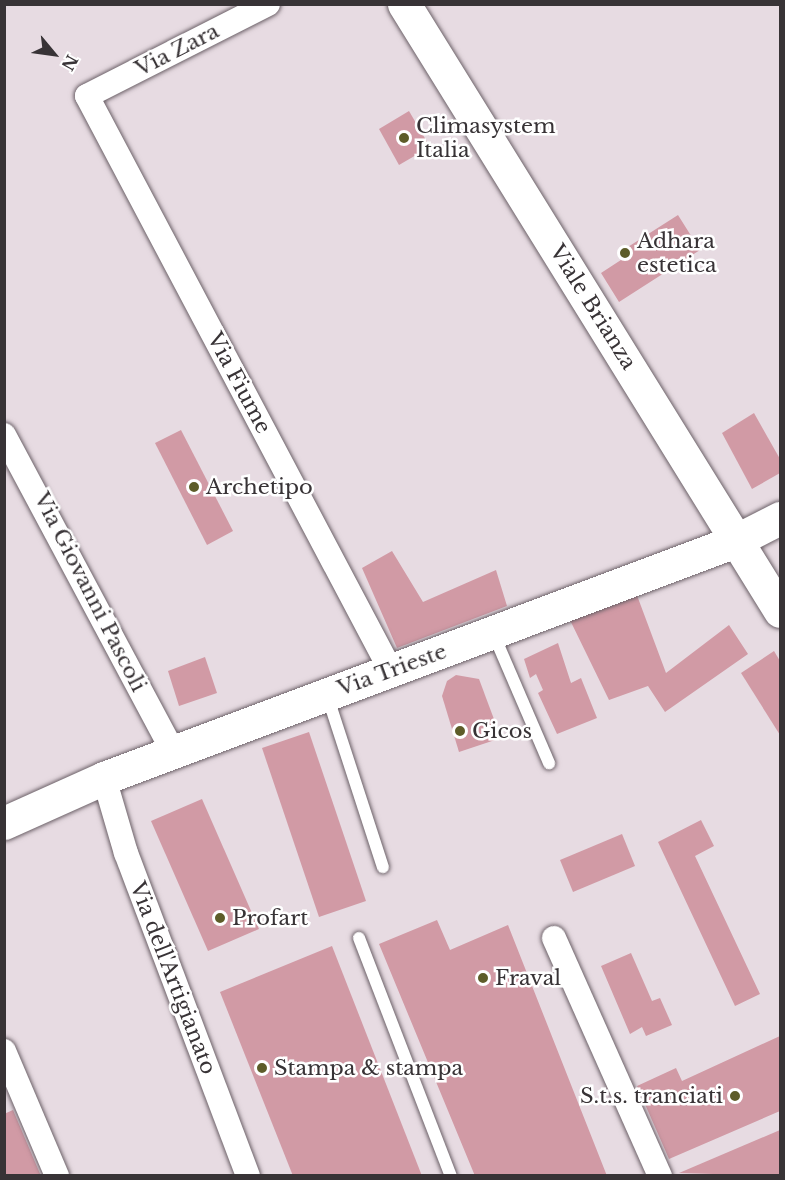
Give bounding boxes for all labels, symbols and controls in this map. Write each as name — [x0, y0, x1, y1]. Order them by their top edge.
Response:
street label: Via Zara — [131, 18, 223, 82]
north arrow — [24, 24, 84, 84]
text: N — [57, 51, 82, 74]
place label: Climasystem Italia — [416, 113, 555, 163]
marker: Climasystem Italia — [397, 131, 411, 145]
place label: Adhara estetica — [637, 228, 717, 278]
street label: Viale Brianza — [545, 240, 641, 374]
marker: Adhara estetica — [618, 246, 632, 260]
street label: Via Fiume — [202, 328, 276, 438]
place label: Archetipo — [206, 474, 313, 500]
marker: Archetipo — [187, 480, 201, 494]
street label: Via Giovanni Pascoli — [29, 488, 151, 696]
street label: Via Trieste — [334, 638, 450, 702]
place label: Gicos — [472, 718, 532, 744]
marker: Gicos — [453, 724, 467, 738]
street label: Via dell'Artigianato — [125, 878, 221, 1078]
place label: Profart — [232, 905, 308, 931]
marker: Profart — [213, 911, 227, 925]
place label: Fraval — [495, 965, 561, 991]
marker: Fraval — [476, 971, 490, 985]
place label: Stampa & stampa — [274, 1055, 463, 1081]
marker: Stampa & stampa — [255, 1061, 269, 1075]
place label: S.t.s. tranciati — [580, 1083, 723, 1109]
marker: S.t.s. tranciati — [728, 1089, 742, 1103]

